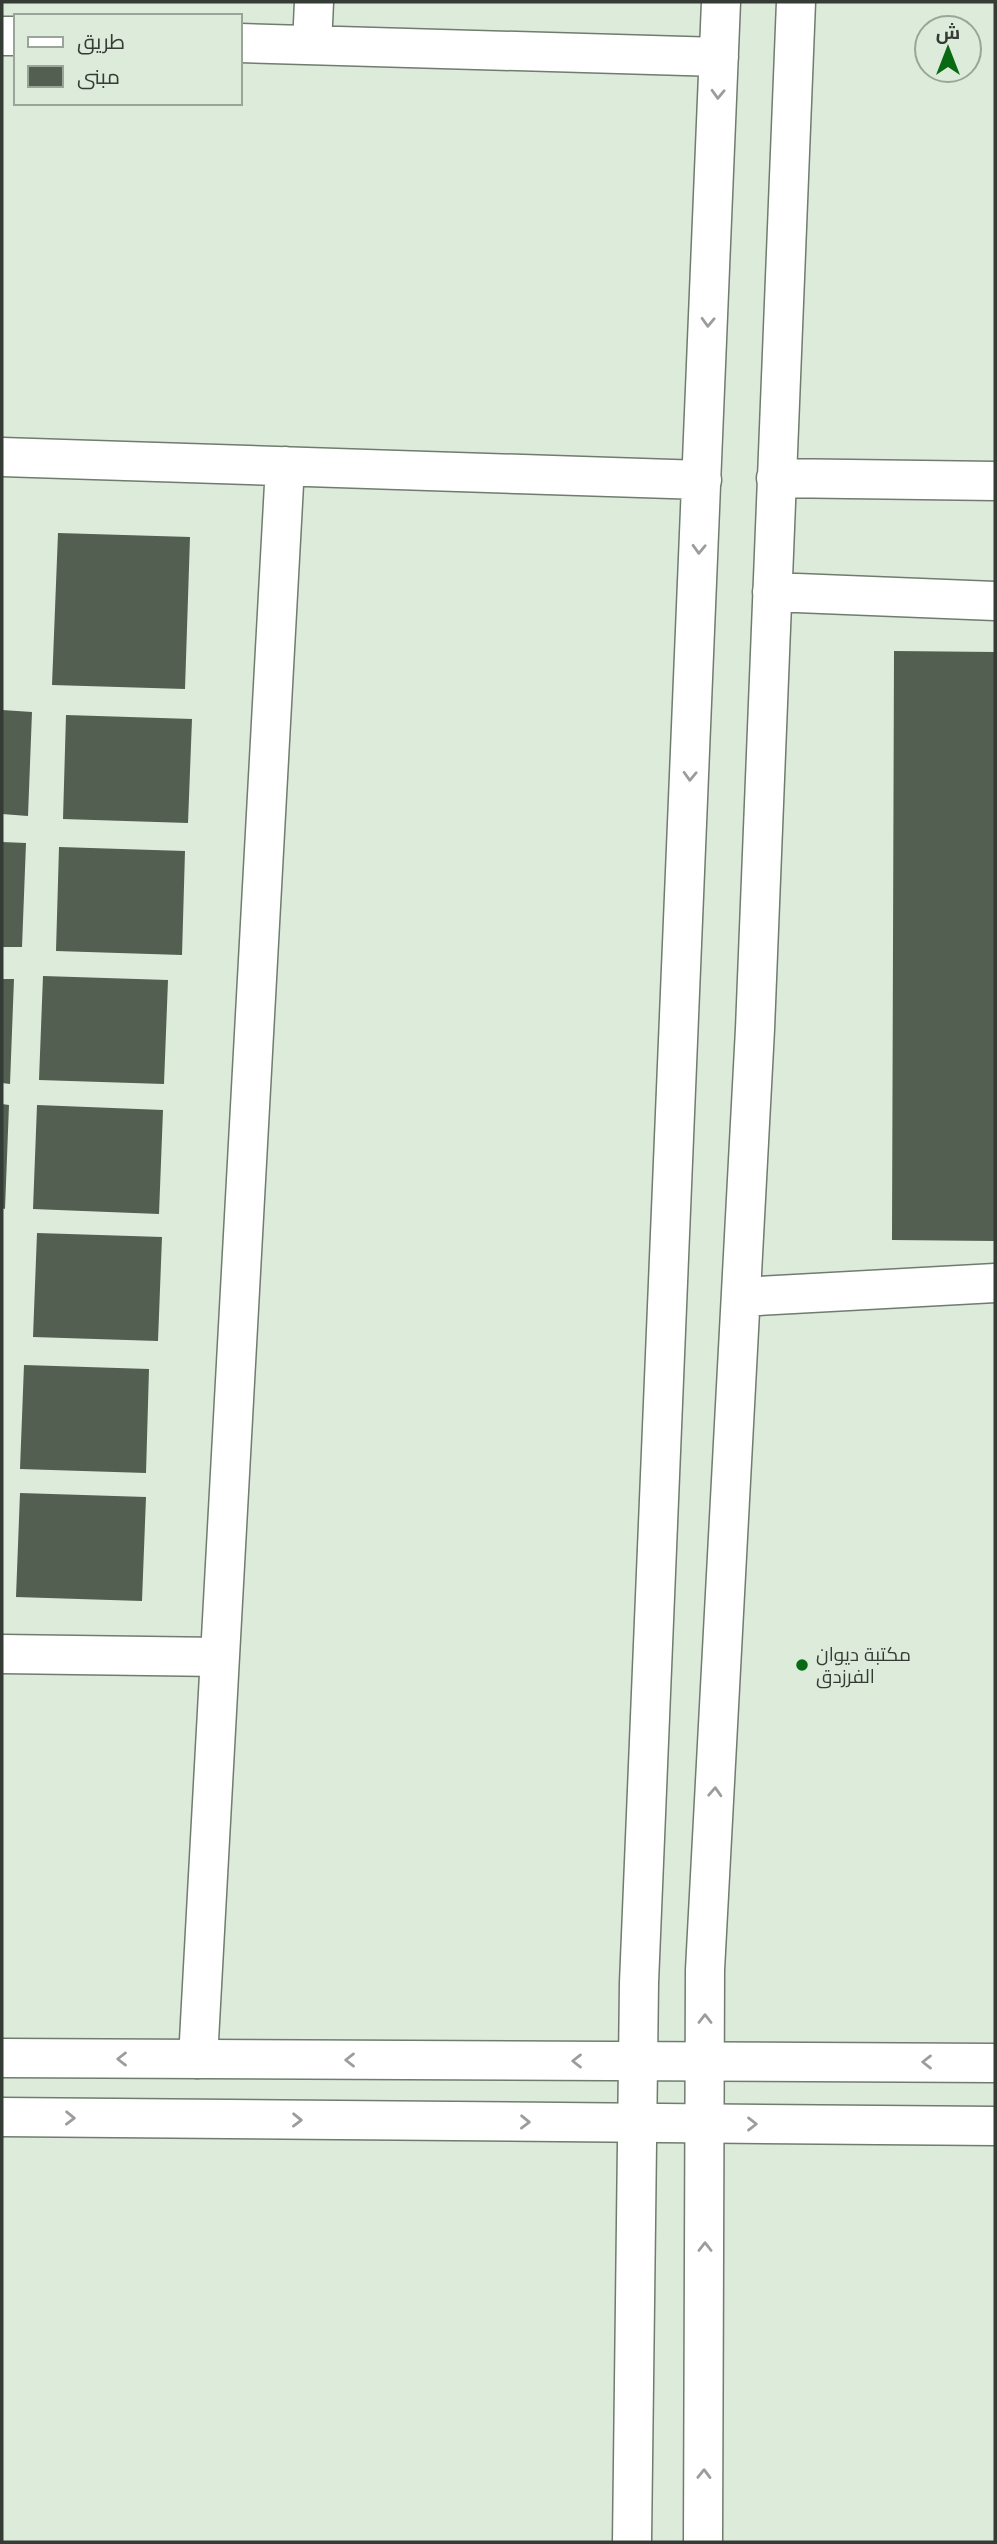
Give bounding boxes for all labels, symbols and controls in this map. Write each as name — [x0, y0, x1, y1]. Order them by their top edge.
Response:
legend — [14, 14, 242, 105]
north arrow — [913, 14, 983, 84]
text: ش — [936, 20, 960, 45]
text: طريق — [77, 28, 125, 56]
text: مبنى — [77, 63, 120, 91]
one-way arrow — [710, 89, 725, 100]
one-way arrow — [701, 316, 716, 327]
one-way arrow — [691, 544, 706, 555]
one-way arrow — [682, 771, 697, 782]
place label: مكتبة ديوان الفرزدق — [816, 1642, 911, 1689]
marker: مكتبة ديوان الفرزدق — [794, 1657, 810, 1673]
one-way arrow — [707, 1786, 722, 1797]
one-way arrow — [697, 2013, 713, 2024]
one-way arrow — [116, 2051, 127, 2067]
one-way arrow — [344, 2052, 354, 2068]
one-way arrow — [571, 2053, 582, 2069]
one-way arrow — [921, 2054, 932, 2070]
one-way arrow — [65, 2110, 76, 2126]
one-way arrow — [293, 2112, 303, 2128]
one-way arrow — [520, 2114, 531, 2130]
one-way arrow — [748, 2116, 758, 2132]
one-way arrow — [697, 2241, 713, 2251]
one-way arrow — [696, 2468, 712, 2479]

